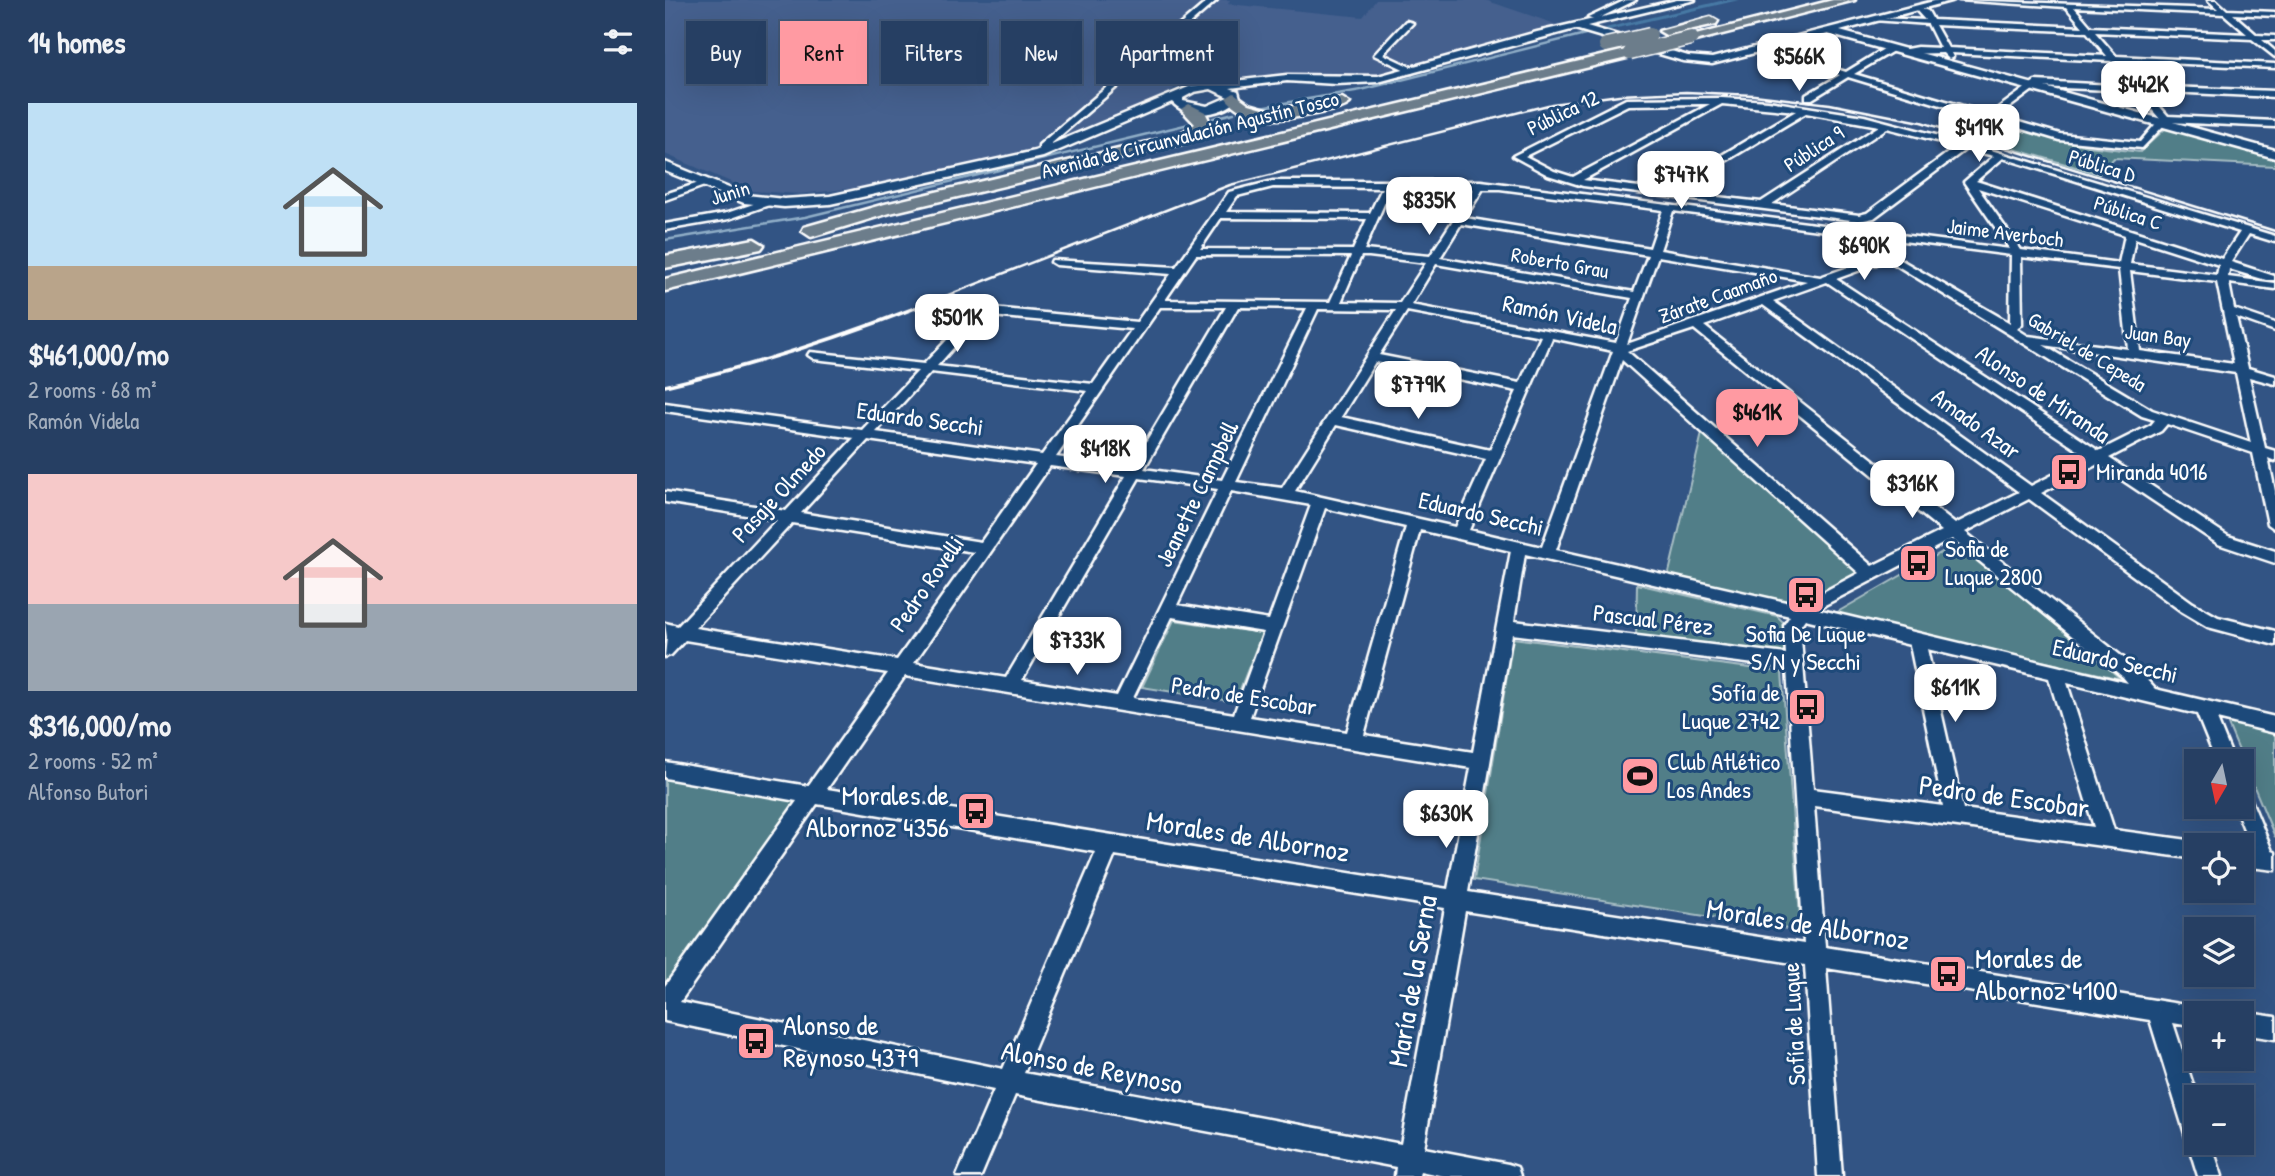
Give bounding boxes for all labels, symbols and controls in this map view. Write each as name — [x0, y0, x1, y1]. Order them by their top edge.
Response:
chip: Buy — [686, 21, 766, 84]
chip: Rent — [780, 21, 867, 84]
chip: Filters — [881, 21, 987, 84]
chip: New — [1001, 21, 1082, 84]
chip: Apartment — [1096, 21, 1238, 84]
text: 14 homes — [28, 22, 126, 62]
icon: filters — [599, 23, 637, 61]
pin: $566K — [1750, 34, 1848, 93]
text: $566K — [1773, 40, 1825, 71]
pin: $442K — [2094, 61, 2192, 121]
text: $442K — [2117, 68, 2169, 99]
street label: Avenida de Circunvalación Agustín Tosco — [1038, 83, 1342, 186]
street label: Pública 12 — [1522, 83, 1603, 142]
pin: $419K — [1930, 104, 2028, 164]
text: $419K — [1954, 111, 2004, 142]
street label: Pública 9 — [1778, 118, 1850, 179]
street label: Pública D — [2065, 142, 2139, 189]
icon: home — [270, 149, 396, 275]
pin: $747K — [1632, 152, 1730, 211]
text: $747K — [1653, 158, 1709, 189]
street label: Junin — [707, 173, 753, 212]
pin: $835K — [1380, 177, 1478, 237]
text: $835K — [1402, 184, 1456, 215]
street label: Pública C — [2090, 188, 2166, 237]
street label: Jaime Averboch — [1945, 211, 2065, 254]
pin: $690K — [1815, 222, 1913, 282]
text: $690K — [1838, 229, 1890, 260]
street label: Roberto Grau — [1509, 240, 1612, 285]
street label: Zárate Caamaño — [1655, 261, 1781, 330]
street label: Ramón Videla — [1500, 286, 1620, 342]
pin: $501K — [908, 294, 1006, 354]
text: $501K — [931, 301, 983, 332]
street label: Gabriel de Cepeda — [2023, 305, 2152, 398]
street label: Juan Bay — [2123, 317, 2193, 355]
text: $461,000/mo — [28, 334, 169, 374]
street label: Alonso de Miranda — [1970, 336, 2117, 450]
pin: $779K — [1369, 362, 1467, 421]
text: $779K — [1391, 368, 1445, 399]
text: 2 rooms · 68 m² — [28, 374, 156, 405]
street label: Amado Azar — [1926, 380, 2028, 466]
pin: $461K — [1708, 390, 1806, 449]
street label: Eduardo Secchi — [855, 393, 985, 443]
text: $461K — [1732, 396, 1782, 427]
text: Ramón Videla — [28, 405, 139, 436]
street label: Jeanette Campbell — [1147, 415, 1246, 572]
pin: $418K — [1056, 426, 1154, 485]
text: $418K — [1080, 432, 1130, 463]
street label: Pasaje Olmedo — [724, 435, 833, 549]
bus stop icon: Miranda 4016 — [2048, 451, 2090, 493]
place label: Miranda 4016 — [2096, 455, 2207, 487]
pin: $316K — [1863, 461, 1961, 520]
text: $316K — [1886, 467, 1938, 498]
street label: Eduardo Secchi — [1416, 483, 1547, 543]
icon: home — [270, 520, 396, 646]
street label: Pedro Rovelli — [881, 529, 971, 638]
place label: Sofia de Luque 2800 — [1945, 532, 2042, 592]
bus stop icon: Sofia de Luque 2800 — [1897, 542, 1939, 584]
bus stop icon: Sofia De Luque S/N y Secchi — [1785, 574, 1827, 616]
street label: Pascual Pérez — [1591, 596, 1715, 642]
place label: Sofia De Luque S/N y Secchi — [1746, 617, 1867, 677]
pin: $733K — [1028, 618, 1126, 677]
text: $733K — [1049, 624, 1105, 655]
street label: Eduardo Secchi — [2050, 630, 2181, 690]
pin: $611K — [1906, 664, 2004, 724]
street label: Pedro de Escobar — [1169, 668, 1319, 722]
text: $611K — [1930, 671, 1980, 702]
place label: Sofía de Luque 2742 — [1682, 676, 1780, 736]
bus stop icon: Sofía de Luque 2742 — [1786, 686, 1828, 728]
text: $316,000/mo — [28, 705, 171, 745]
text: 2 rooms · 52 m² — [28, 745, 158, 776]
place label: Club Atlético Los Andes — [1667, 745, 1780, 805]
north arrow — [2184, 749, 2254, 819]
map controls — [2184, 749, 2254, 1155]
sports icon: Club Atlético Los Andes — [1619, 755, 1661, 797]
street label: Pedro de Escobar — [1917, 765, 2092, 827]
text: Alfonso Butori — [28, 776, 149, 807]
place label: Morales de Albornoz 4356 — [806, 776, 949, 846]
bus stop icon: Morales de Albornoz 4356 — [955, 790, 997, 832]
pin: $630K — [1397, 790, 1495, 850]
text: $630K — [1419, 797, 1473, 828]
street label: Morales de Albornoz — [1144, 801, 1352, 871]
button: locate — [2184, 833, 2254, 903]
street label: Morales de Albornoz — [1704, 889, 1912, 959]
street label: María de la Serna — [1378, 892, 1446, 1070]
button: layers — [2184, 917, 2254, 987]
place label: Morales de Albornoz 4100 — [1975, 939, 2118, 1009]
bus stop icon: Morales de Albornoz 4100 — [1927, 953, 1969, 995]
street label: Sofía de Luque — [1774, 961, 1812, 1086]
button: + — [2184, 1001, 2254, 1071]
place label: Alonso de Reynoso 4379 — [783, 1006, 918, 1076]
bus stop icon: Alonso de Reynoso 4379 — [735, 1020, 777, 1062]
street label: Alonso de Reynoso — [998, 1031, 1186, 1103]
button: − — [2184, 1085, 2254, 1155]

